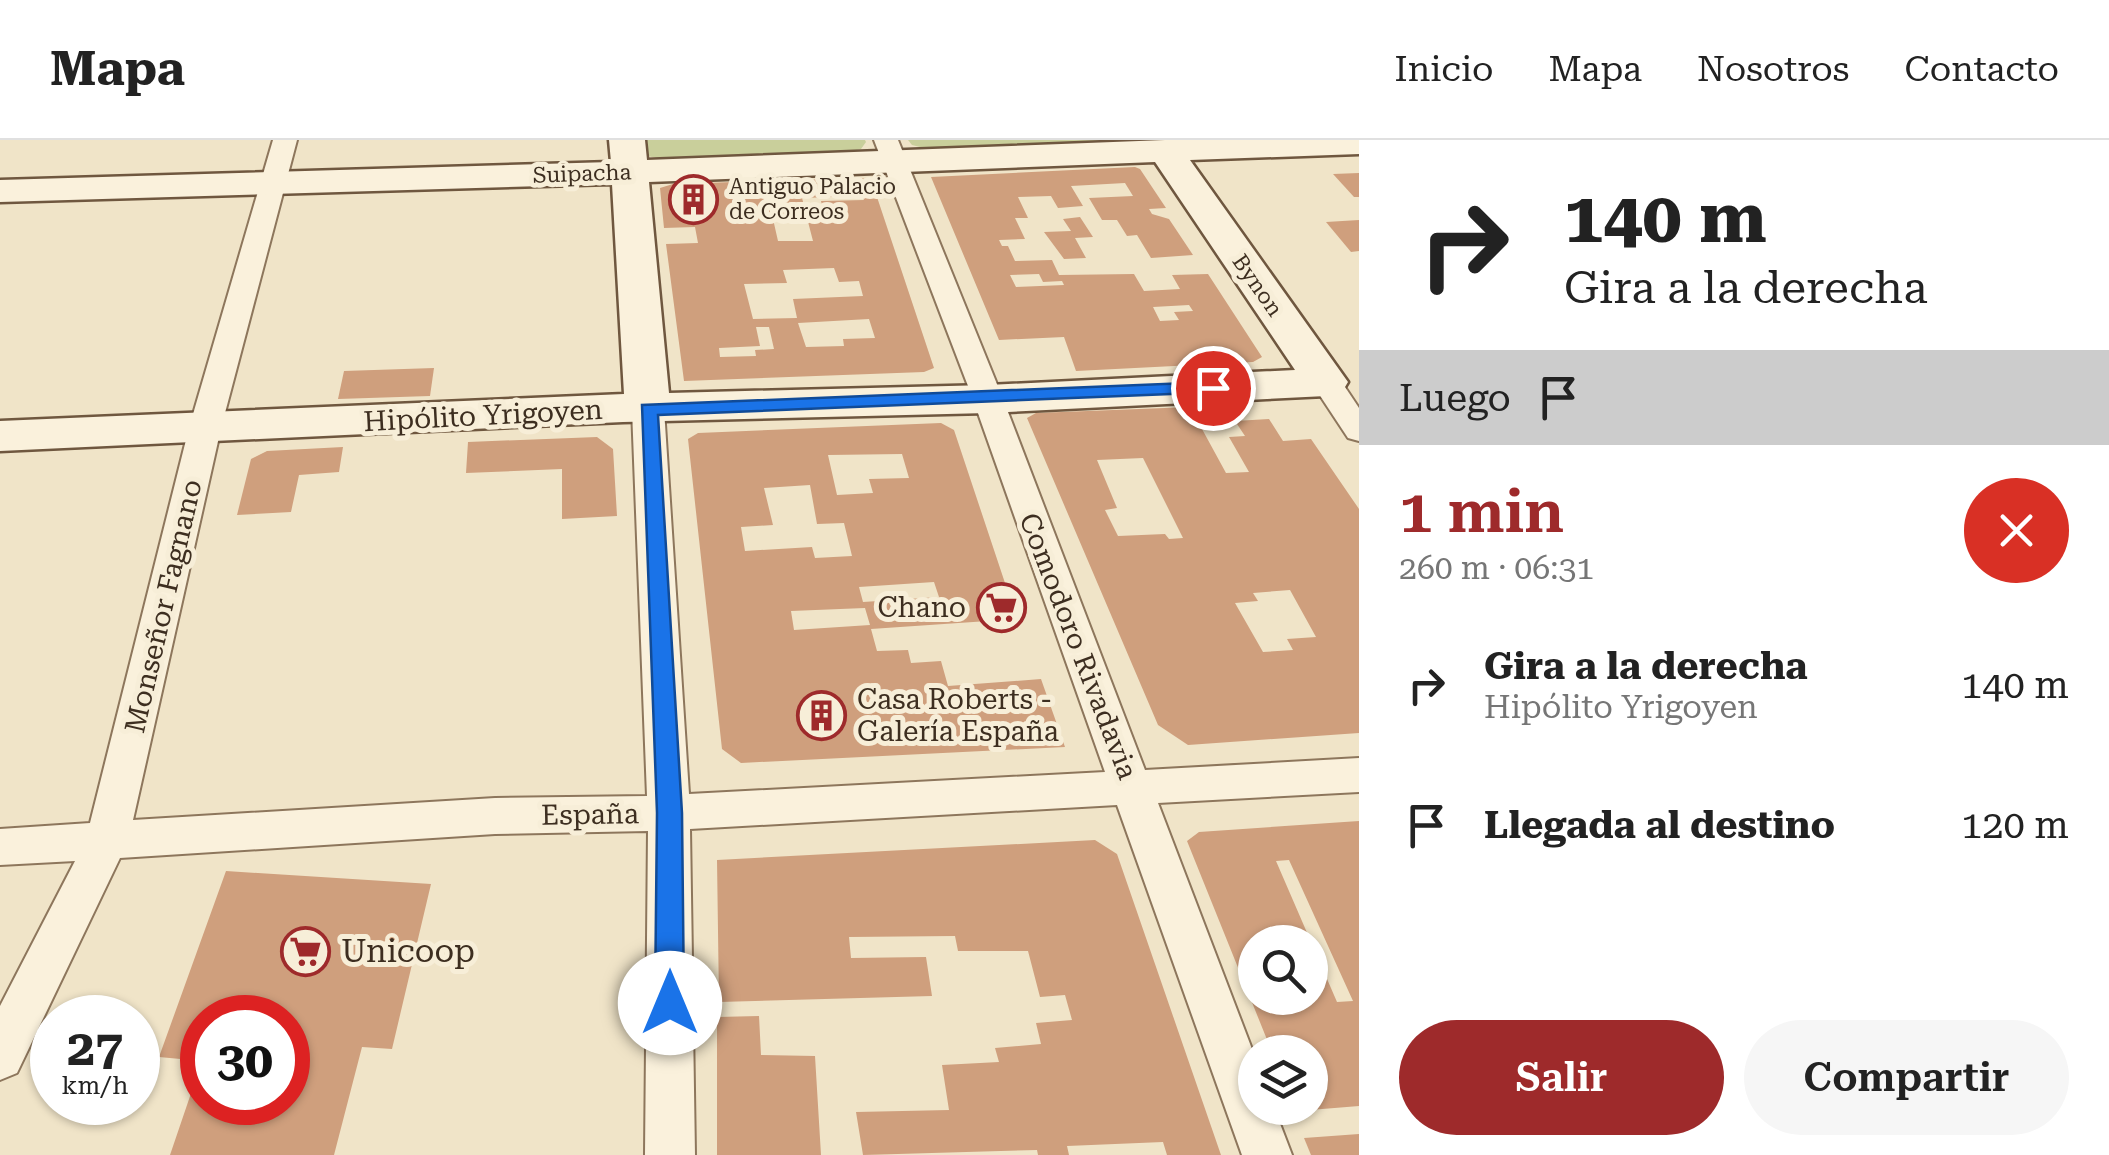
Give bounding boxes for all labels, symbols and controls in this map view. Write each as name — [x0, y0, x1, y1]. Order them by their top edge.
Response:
text: Mapa — [50, 41, 185, 97]
text: Inicio — [1395, 49, 1494, 90]
text: Mapa — [1549, 49, 1642, 90]
text: Nosotros — [1697, 49, 1849, 90]
text: Contacto — [1904, 49, 2059, 90]
street label: Suipacha — [532, 159, 632, 188]
building icon: Antiguo Palacio de Correos — [668, 173, 720, 225]
place label: Antiguo Palacio de Correos — [729, 174, 896, 224]
text: 140 m — [1564, 177, 1767, 259]
icon: right — [1399, 180, 1529, 310]
street label: Bynon — [1227, 250, 1288, 321]
text: Gira a la derecha — [1564, 261, 1928, 314]
pin — [1171, 346, 1256, 431]
icon: arrive — [1186, 361, 1241, 416]
icon: arrive — [1531, 370, 1586, 425]
text: Luego — [1399, 376, 1511, 420]
street label: Hipólito Yrigoyen — [363, 393, 603, 438]
street label: Monseñor Fagnano — [118, 476, 209, 736]
text: 1 min — [1399, 476, 1564, 547]
button: close — [1964, 478, 2069, 583]
street label: Comodoro Rivadavia — [1013, 508, 1145, 784]
text: 260 m · 06:31 — [1399, 549, 1594, 587]
supermarket icon: Chano — [975, 581, 1027, 633]
place label: Chano — [877, 591, 966, 624]
text: Gira a la derecha — [1484, 644, 1808, 688]
icon: right — [1399, 658, 1454, 713]
text: 140 m — [1961, 663, 2069, 707]
place label: Casa Roberts - Galería España — [857, 683, 1059, 748]
text: Hipólito Yrigoyen — [1484, 688, 1758, 726]
building icon: Casa Roberts - Galería España — [796, 689, 848, 741]
street label: España — [541, 797, 639, 832]
icon: arrive — [1399, 798, 1454, 853]
text: Llegada al destino — [1484, 803, 1835, 847]
text: 120 m — [1961, 803, 2069, 847]
supermarket icon: Unicoop — [280, 925, 332, 977]
map controls — [1238, 925, 1328, 1125]
button: search — [1238, 925, 1328, 1015]
place label: Unicoop — [341, 932, 475, 970]
position arrow — [618, 951, 722, 1055]
speed limit sign: 30 — [180, 995, 310, 1125]
text: 27 — [67, 1019, 123, 1077]
button: Salir — [1399, 1020, 1724, 1135]
button: Compartir — [1744, 1020, 2069, 1135]
button: layers — [1238, 1035, 1328, 1125]
text: km/h — [62, 1071, 128, 1100]

